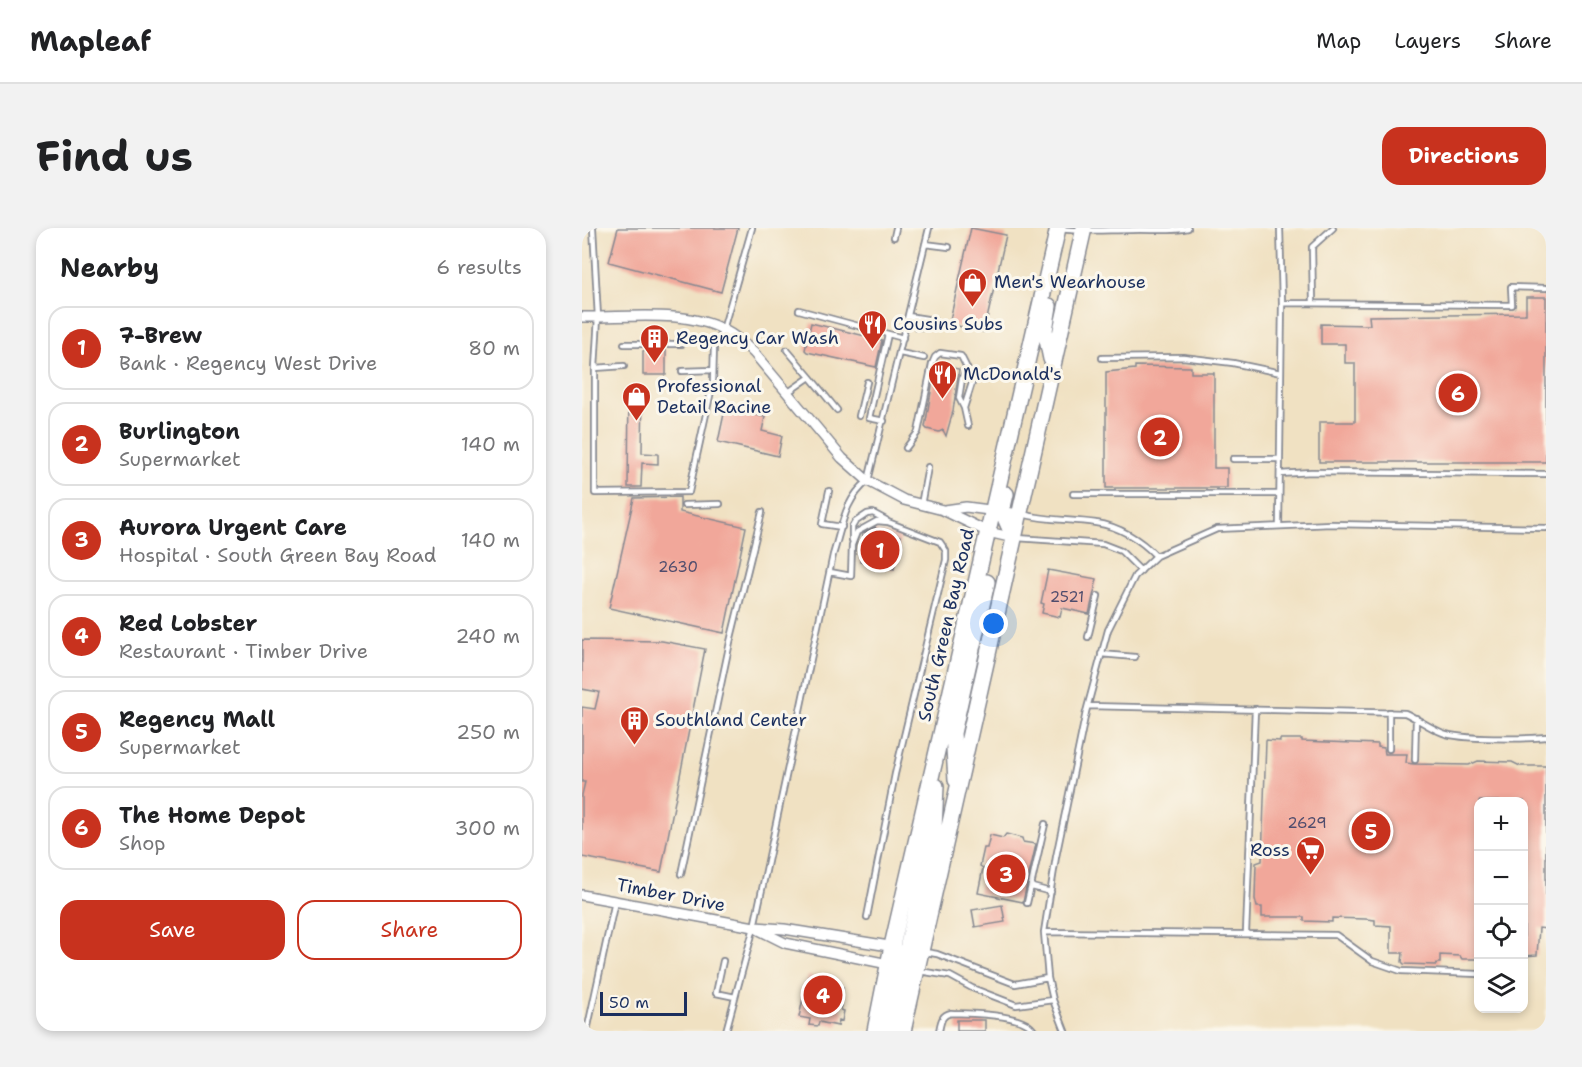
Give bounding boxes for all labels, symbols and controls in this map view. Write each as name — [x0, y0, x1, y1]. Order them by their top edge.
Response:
text: Mapleaf — [30, 22, 151, 60]
text: Map — [1316, 27, 1361, 55]
text: Layers — [1394, 27, 1461, 55]
text: Share — [1494, 27, 1552, 55]
button: Directions — [1382, 127, 1546, 185]
text: Find us — [36, 128, 193, 184]
text: Nearby — [60, 250, 159, 285]
text: 6 results — [436, 254, 522, 280]
shop icon: Men's Wearhouse — [957, 266, 989, 308]
place label: Men's Wearhouse — [994, 270, 1146, 294]
restaurant icon: Cousins Subs — [856, 308, 888, 350]
place label: Cousins Subs — [893, 312, 1003, 336]
text: 7-Brew — [119, 321, 202, 350]
building icon: Regency Car Wash — [639, 322, 671, 364]
place label: Regency Car Wash — [676, 326, 839, 350]
text: 1 — [77, 335, 86, 361]
text: 80 m — [468, 335, 520, 361]
text: Bank · Regency West Drive — [119, 350, 377, 376]
restaurant icon: McDonald's — [926, 358, 958, 400]
place label: McDonald's — [963, 362, 1062, 386]
pin: 6 — [1438, 370, 1478, 416]
place label: Professional Detail Racine — [657, 374, 771, 419]
shop icon: Professional Detail Racine — [620, 380, 652, 422]
pin: 2 — [1140, 414, 1180, 460]
text: Burlington — [119, 417, 240, 446]
text: 2 — [75, 431, 89, 457]
text: 140 m — [461, 431, 520, 457]
text: Supermarket — [119, 446, 241, 472]
text: Aurora Urgent Care — [119, 513, 347, 542]
street label: South Green Bay Road — [912, 526, 980, 724]
text: 3 — [75, 527, 89, 553]
text: 140 m — [461, 527, 520, 553]
pin: 1 — [860, 528, 900, 572]
text: Hospital · South Green Bay Road — [119, 542, 437, 568]
house number: 2630 — [658, 557, 698, 577]
house number: 2521 — [1050, 587, 1084, 607]
text: Red Lobster — [119, 609, 257, 638]
your location — [979, 609, 1008, 638]
text: 4 — [75, 623, 89, 649]
text: 240 m — [455, 623, 520, 649]
text: Restaurant · Timber Drive — [119, 638, 368, 664]
building icon: Southland Center — [618, 704, 650, 746]
text: Regency Mall — [119, 705, 275, 734]
place label: Southland Center — [655, 708, 807, 732]
text: 5 — [75, 719, 88, 745]
text: 250 m — [456, 719, 520, 745]
text: Supermarket — [119, 734, 241, 760]
map controls — [1474, 797, 1528, 1013]
button: + — [1474, 797, 1528, 851]
text: The Home Depot — [119, 801, 305, 830]
pin: 5 — [1352, 808, 1390, 854]
house number: 2629 — [1287, 813, 1327, 833]
text: 6 — [75, 815, 89, 841]
text: 300 m — [454, 815, 520, 841]
text: Shop — [119, 830, 166, 856]
supermarket icon: Ross — [1295, 834, 1327, 876]
place label: Ross — [1250, 838, 1290, 862]
button: − — [1474, 851, 1528, 905]
pin: 3 — [986, 852, 1026, 896]
street label: Timber Drive — [615, 873, 727, 917]
button: Save — [60, 900, 285, 960]
button: Share — [297, 900, 522, 960]
button: locate — [1474, 905, 1528, 959]
button: layers — [1474, 959, 1528, 1013]
pin: 4 — [804, 972, 842, 1017]
scale bar — [600, 989, 687, 1016]
text: 50 m — [609, 992, 649, 1013]

